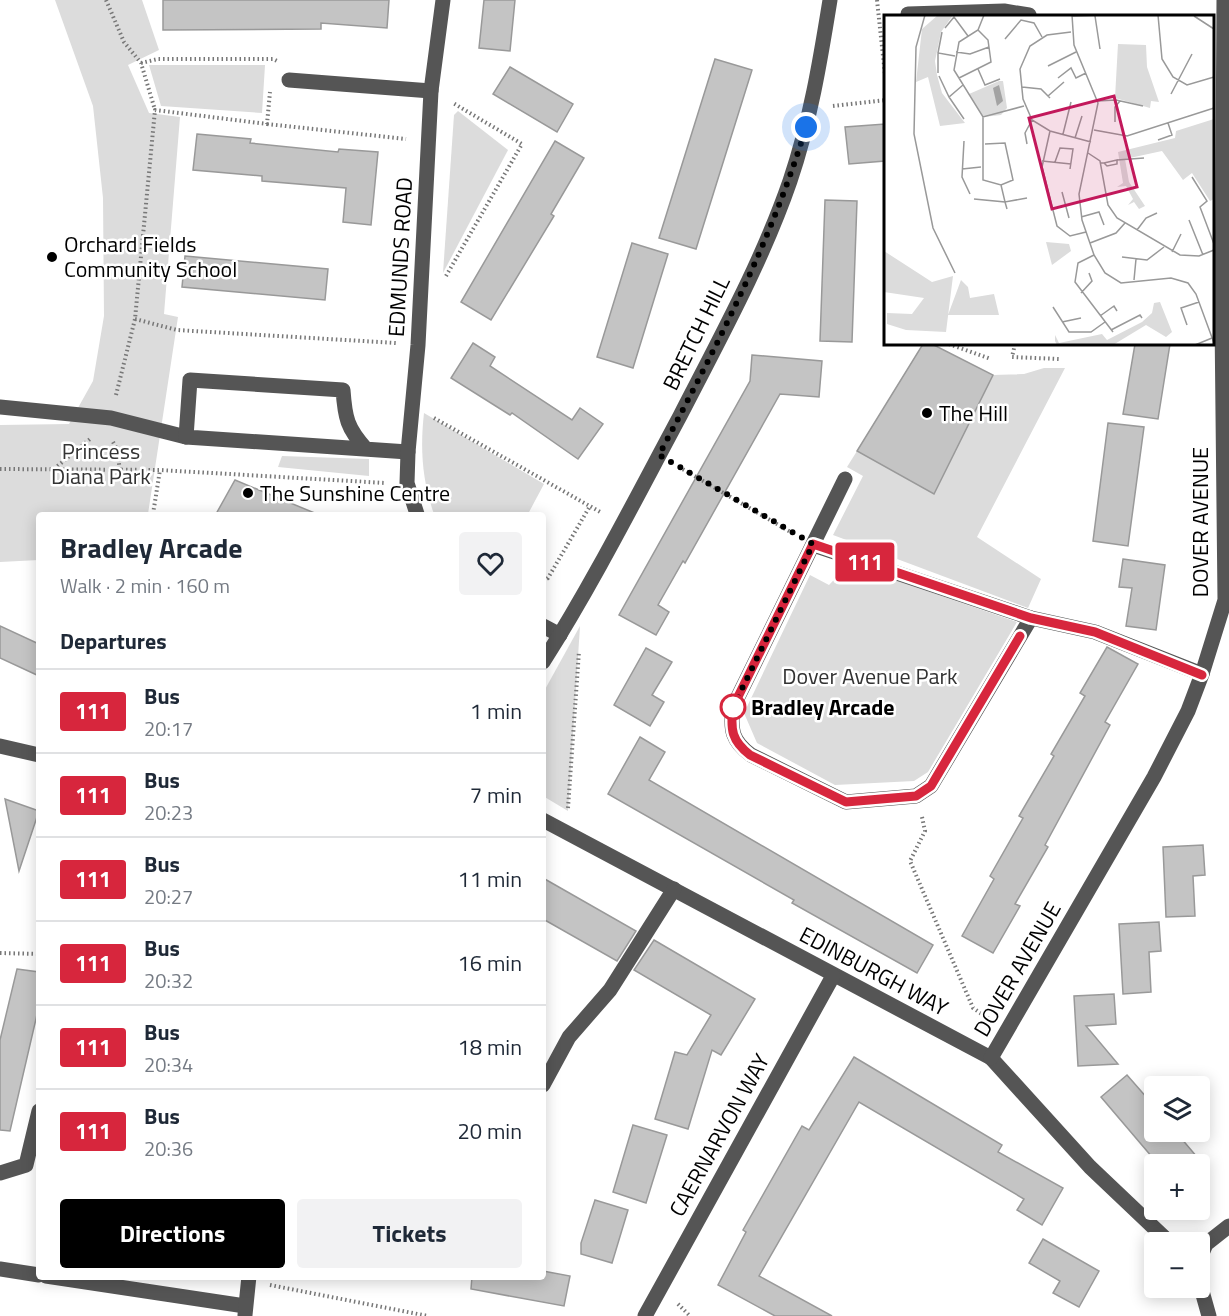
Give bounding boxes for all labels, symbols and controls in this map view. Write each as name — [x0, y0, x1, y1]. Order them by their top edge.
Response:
inset map — [884, 15, 1214, 345]
your location — [791, 112, 821, 142]
street label: EDMUNDS ROAD — [379, 176, 421, 338]
place label: Orchard Fields Community School — [64, 227, 237, 286]
marker: Orchard Fields Community School — [45, 250, 59, 264]
street label: BRETCH HILL — [654, 270, 739, 396]
place label: The Hill — [939, 396, 1008, 430]
marker: The Hill — [920, 406, 934, 420]
park label: Princess Diana Park — [51, 434, 151, 493]
street label: DOVER AVENUE — [1183, 447, 1217, 597]
place label: The Sunshine Centre — [260, 476, 450, 510]
marker: The Sunshine Centre — [241, 486, 255, 500]
text: Bradley Arcade — [60, 526, 243, 569]
button: heart — [459, 532, 522, 595]
line badge: 111 — [830, 542, 900, 582]
text: 111 — [847, 546, 883, 578]
text: Walk · 2 min · 160 m — [60, 570, 230, 601]
text: Departures — [60, 624, 167, 658]
park label: Dover Avenue Park — [782, 659, 958, 693]
text: Bus — [144, 679, 180, 713]
place label: Bradley Arcade — [751, 690, 895, 724]
text: 1 min — [470, 694, 522, 728]
marker: Bradley Arcade — [720, 694, 746, 720]
text: 111 — [75, 695, 111, 727]
text: 20:17 — [144, 713, 193, 744]
text: Bus — [144, 763, 180, 797]
text: 7 min — [470, 778, 522, 812]
text: 111 — [75, 779, 111, 811]
text: 20:23 — [144, 797, 193, 828]
text: Bus — [144, 847, 180, 881]
text: 11 min — [457, 862, 522, 896]
text: 111 — [75, 863, 111, 895]
text: 20:27 — [144, 881, 193, 912]
street label: DOVER AVENUE — [965, 895, 1069, 1043]
street label: EDINBURGH WAY — [794, 917, 955, 1025]
text: Bus — [144, 931, 180, 965]
text: 16 min — [457, 946, 522, 980]
text: 111 — [75, 947, 111, 979]
text: 20:32 — [144, 965, 193, 996]
text: Bus — [144, 1015, 180, 1049]
text: 18 min — [457, 1030, 522, 1064]
text: 111 — [75, 1031, 111, 1063]
street label: CAERNARVON WAY — [660, 1047, 778, 1223]
text: 20:34 — [144, 1049, 193, 1080]
map controls — [1144, 1076, 1210, 1298]
button: layers — [1144, 1076, 1210, 1142]
text: Bus — [144, 1099, 180, 1133]
text: 20 min — [457, 1114, 522, 1148]
text: 111 — [75, 1115, 111, 1147]
text: 20:36 — [144, 1133, 193, 1164]
button: + — [1144, 1154, 1210, 1220]
button: Directions — [60, 1199, 285, 1268]
button: Tickets — [297, 1199, 522, 1268]
button: − — [1144, 1232, 1210, 1298]

